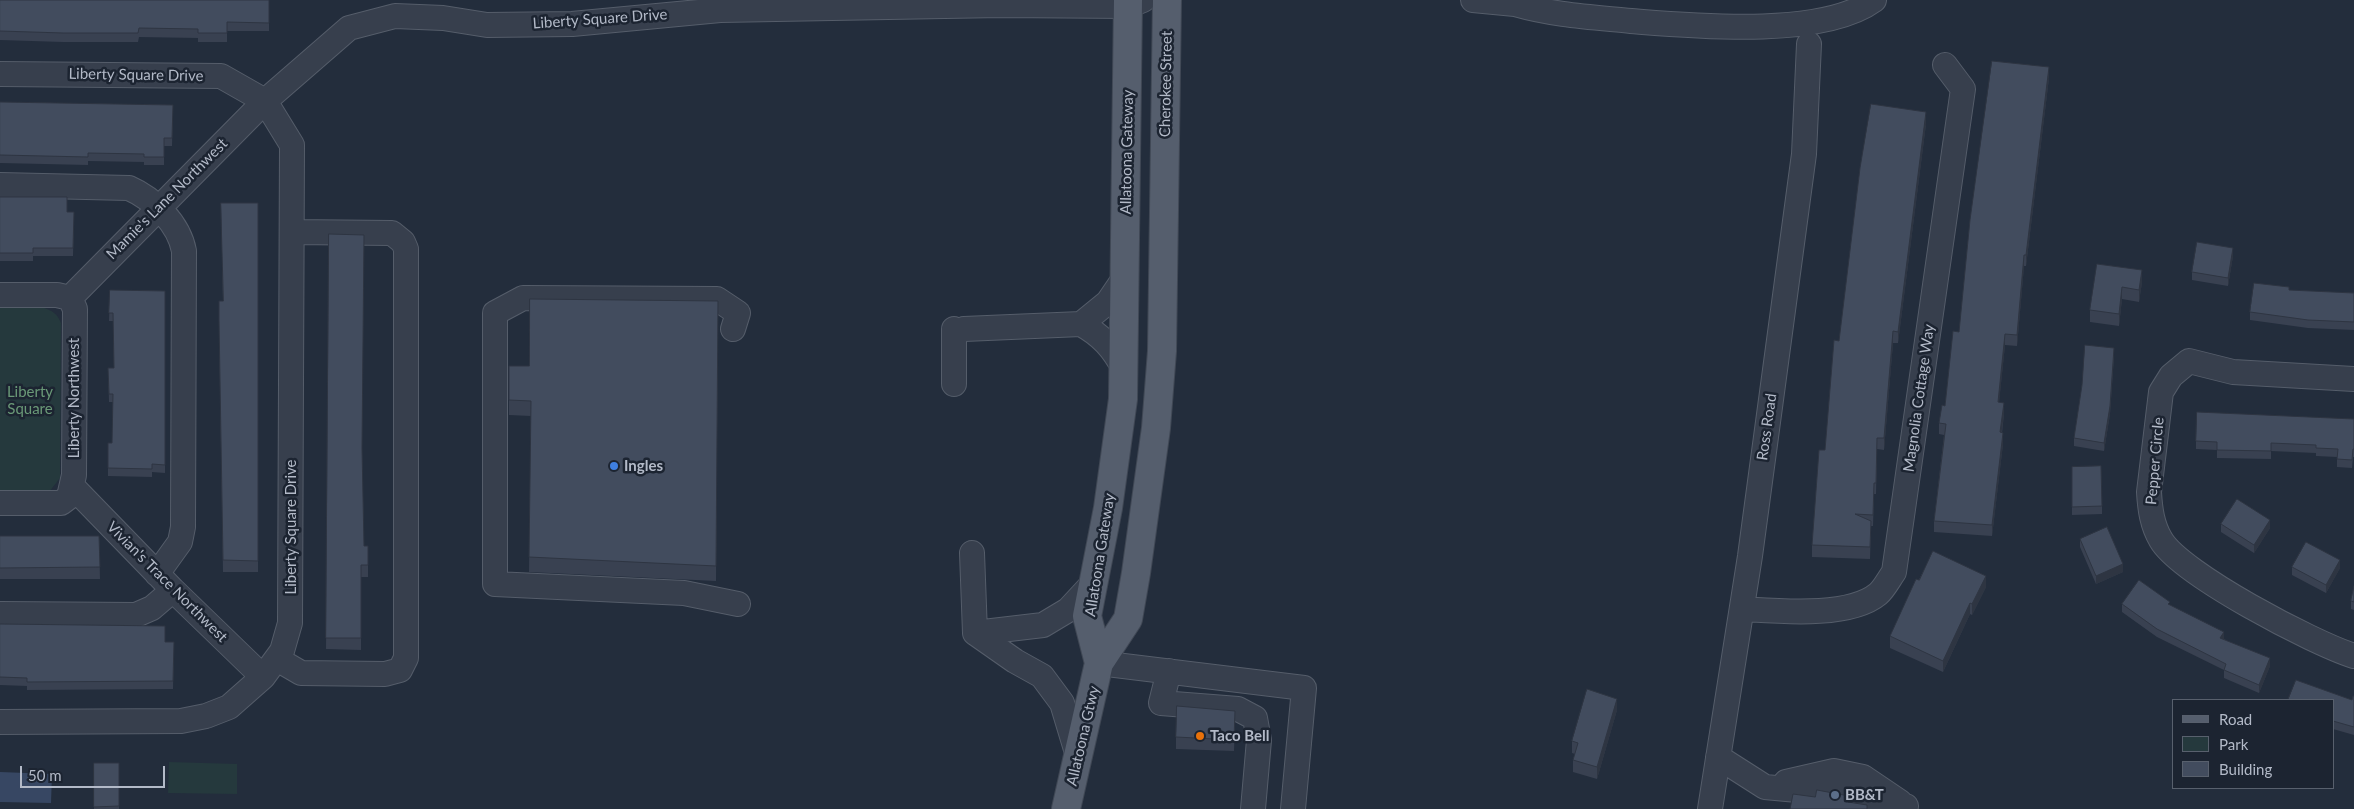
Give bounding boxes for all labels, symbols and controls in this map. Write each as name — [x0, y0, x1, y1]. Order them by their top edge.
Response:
street label: Liberty Square Drive — [532, 5, 668, 33]
street label: Cherokee Street — [1156, 31, 1176, 137]
street label: Liberty Square Drive — [68, 65, 204, 85]
street label: Allatoona Gateway — [1117, 89, 1137, 215]
street label: Mamie's Lane Northwest — [103, 135, 231, 263]
street label: Magnolia Cottage Way — [1900, 323, 1938, 473]
street label: Liberty Northwest — [65, 338, 83, 458]
park label: Liberty Square — [7, 383, 53, 418]
street label: Ross Road — [1753, 392, 1781, 462]
street label: Pepper Circle — [2142, 416, 2168, 506]
place label: Ingles — [624, 457, 663, 475]
street label: Liberty Square Drive — [282, 459, 300, 595]
marker: Ingles — [608, 460, 620, 472]
street label: Allatoona Gateway — [1081, 492, 1119, 618]
street label: Vivian's Trace Northwest — [103, 518, 231, 646]
street label: Allatoona Gtwy — [1063, 684, 1103, 788]
legend — [2172, 699, 2334, 789]
text: Road — [2219, 710, 2252, 728]
place label: Taco Bell — [1210, 727, 1270, 745]
marker: Taco Bell — [1194, 730, 1206, 742]
text: Park — [2219, 735, 2248, 753]
scale bar — [22, 756, 168, 788]
text: Building — [2219, 760, 2272, 778]
text: 50 m — [28, 766, 62, 784]
place label: BB&T — [1845, 786, 1884, 804]
marker: BB&T — [1829, 789, 1841, 801]

